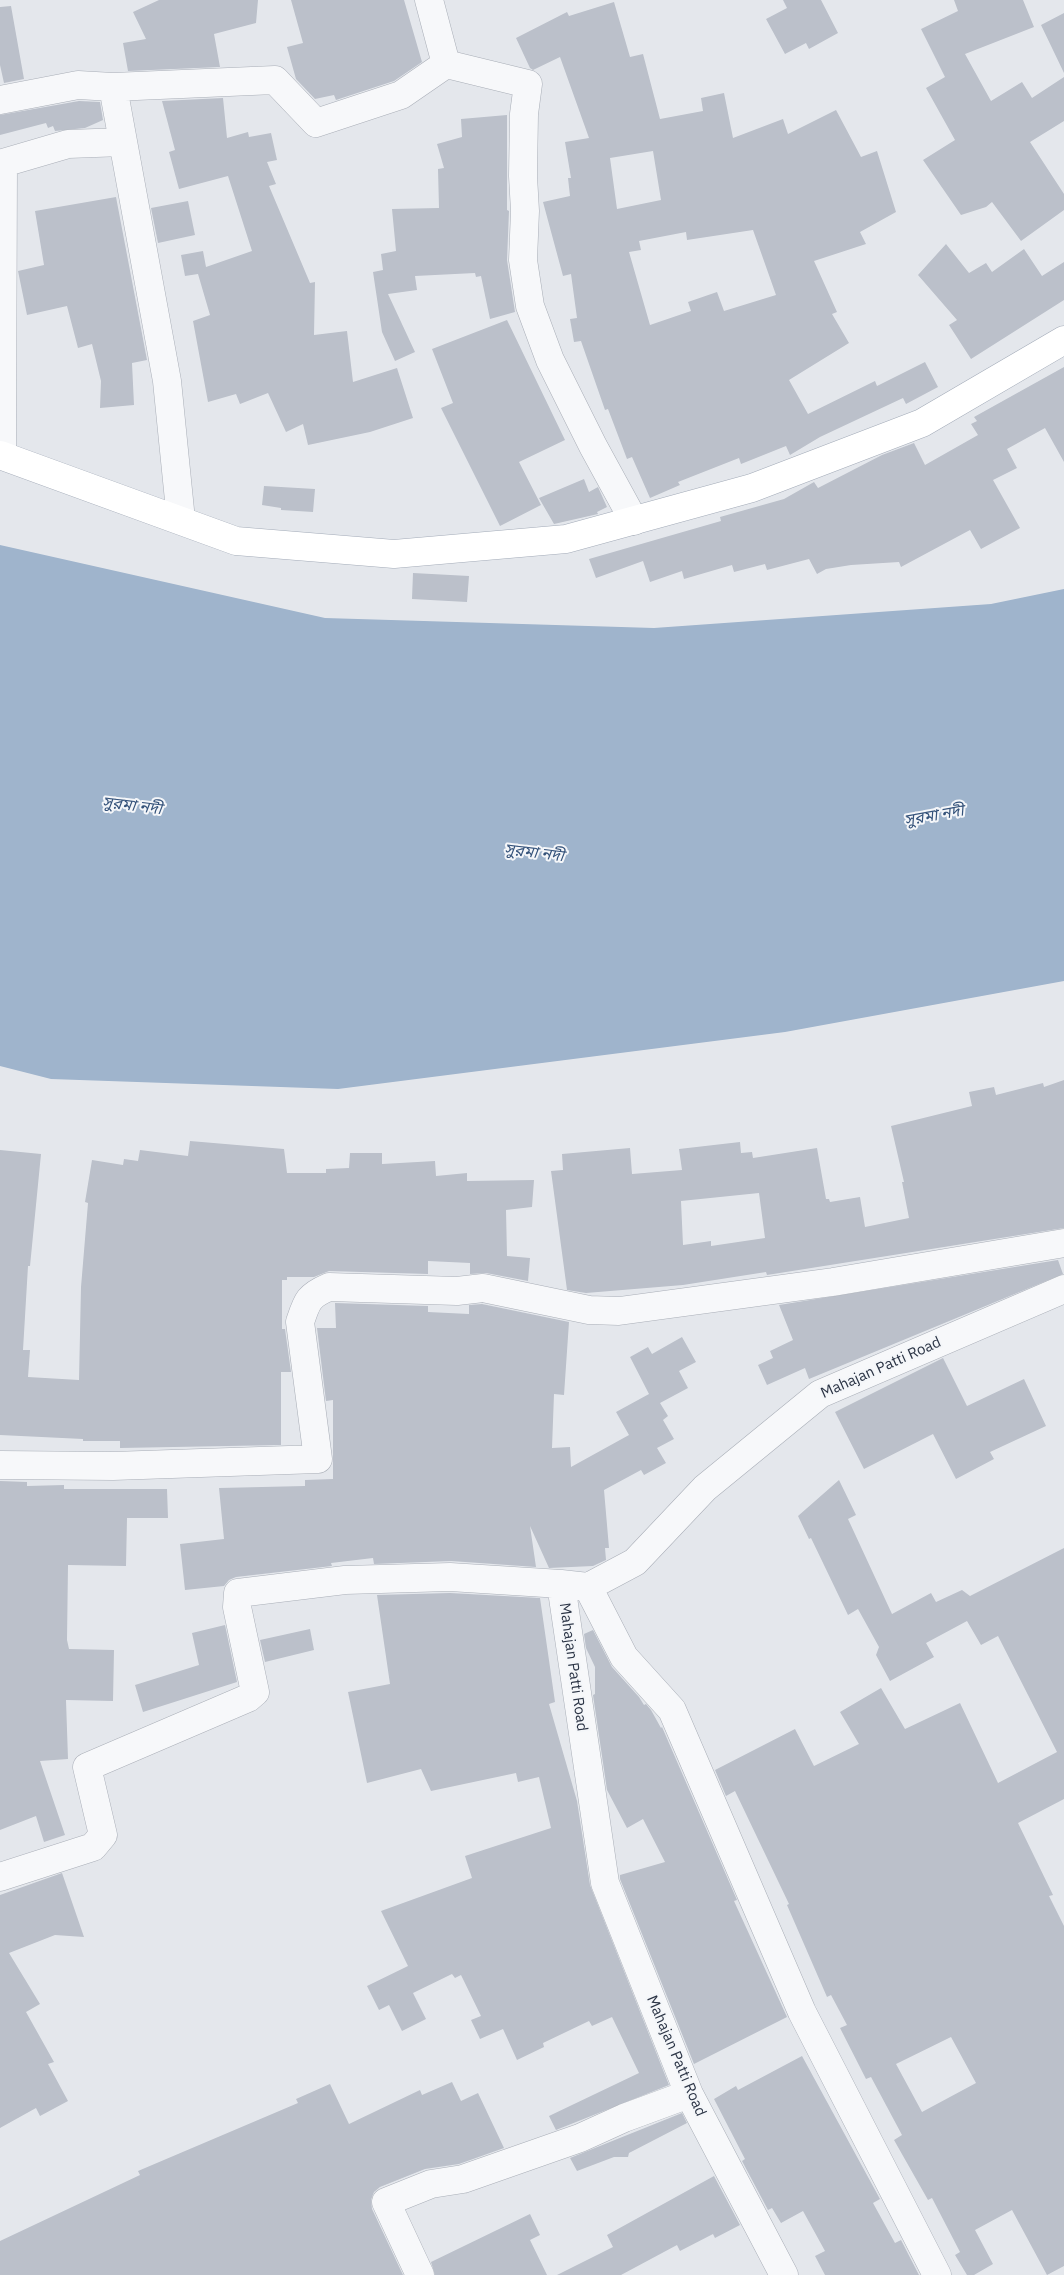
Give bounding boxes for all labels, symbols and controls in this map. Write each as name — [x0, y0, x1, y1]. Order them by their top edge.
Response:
water label: সুরমা নদী — [101, 793, 163, 819]
water label: সুরমা নদী — [903, 801, 965, 831]
water label: সুরমা নদী — [503, 840, 565, 866]
street label: Mahajan Patti Road — [818, 1333, 944, 1403]
street label: Mahajan Patti Road — [555, 1602, 591, 1732]
street label: Mahajan Patti Road — [642, 1993, 710, 2119]

